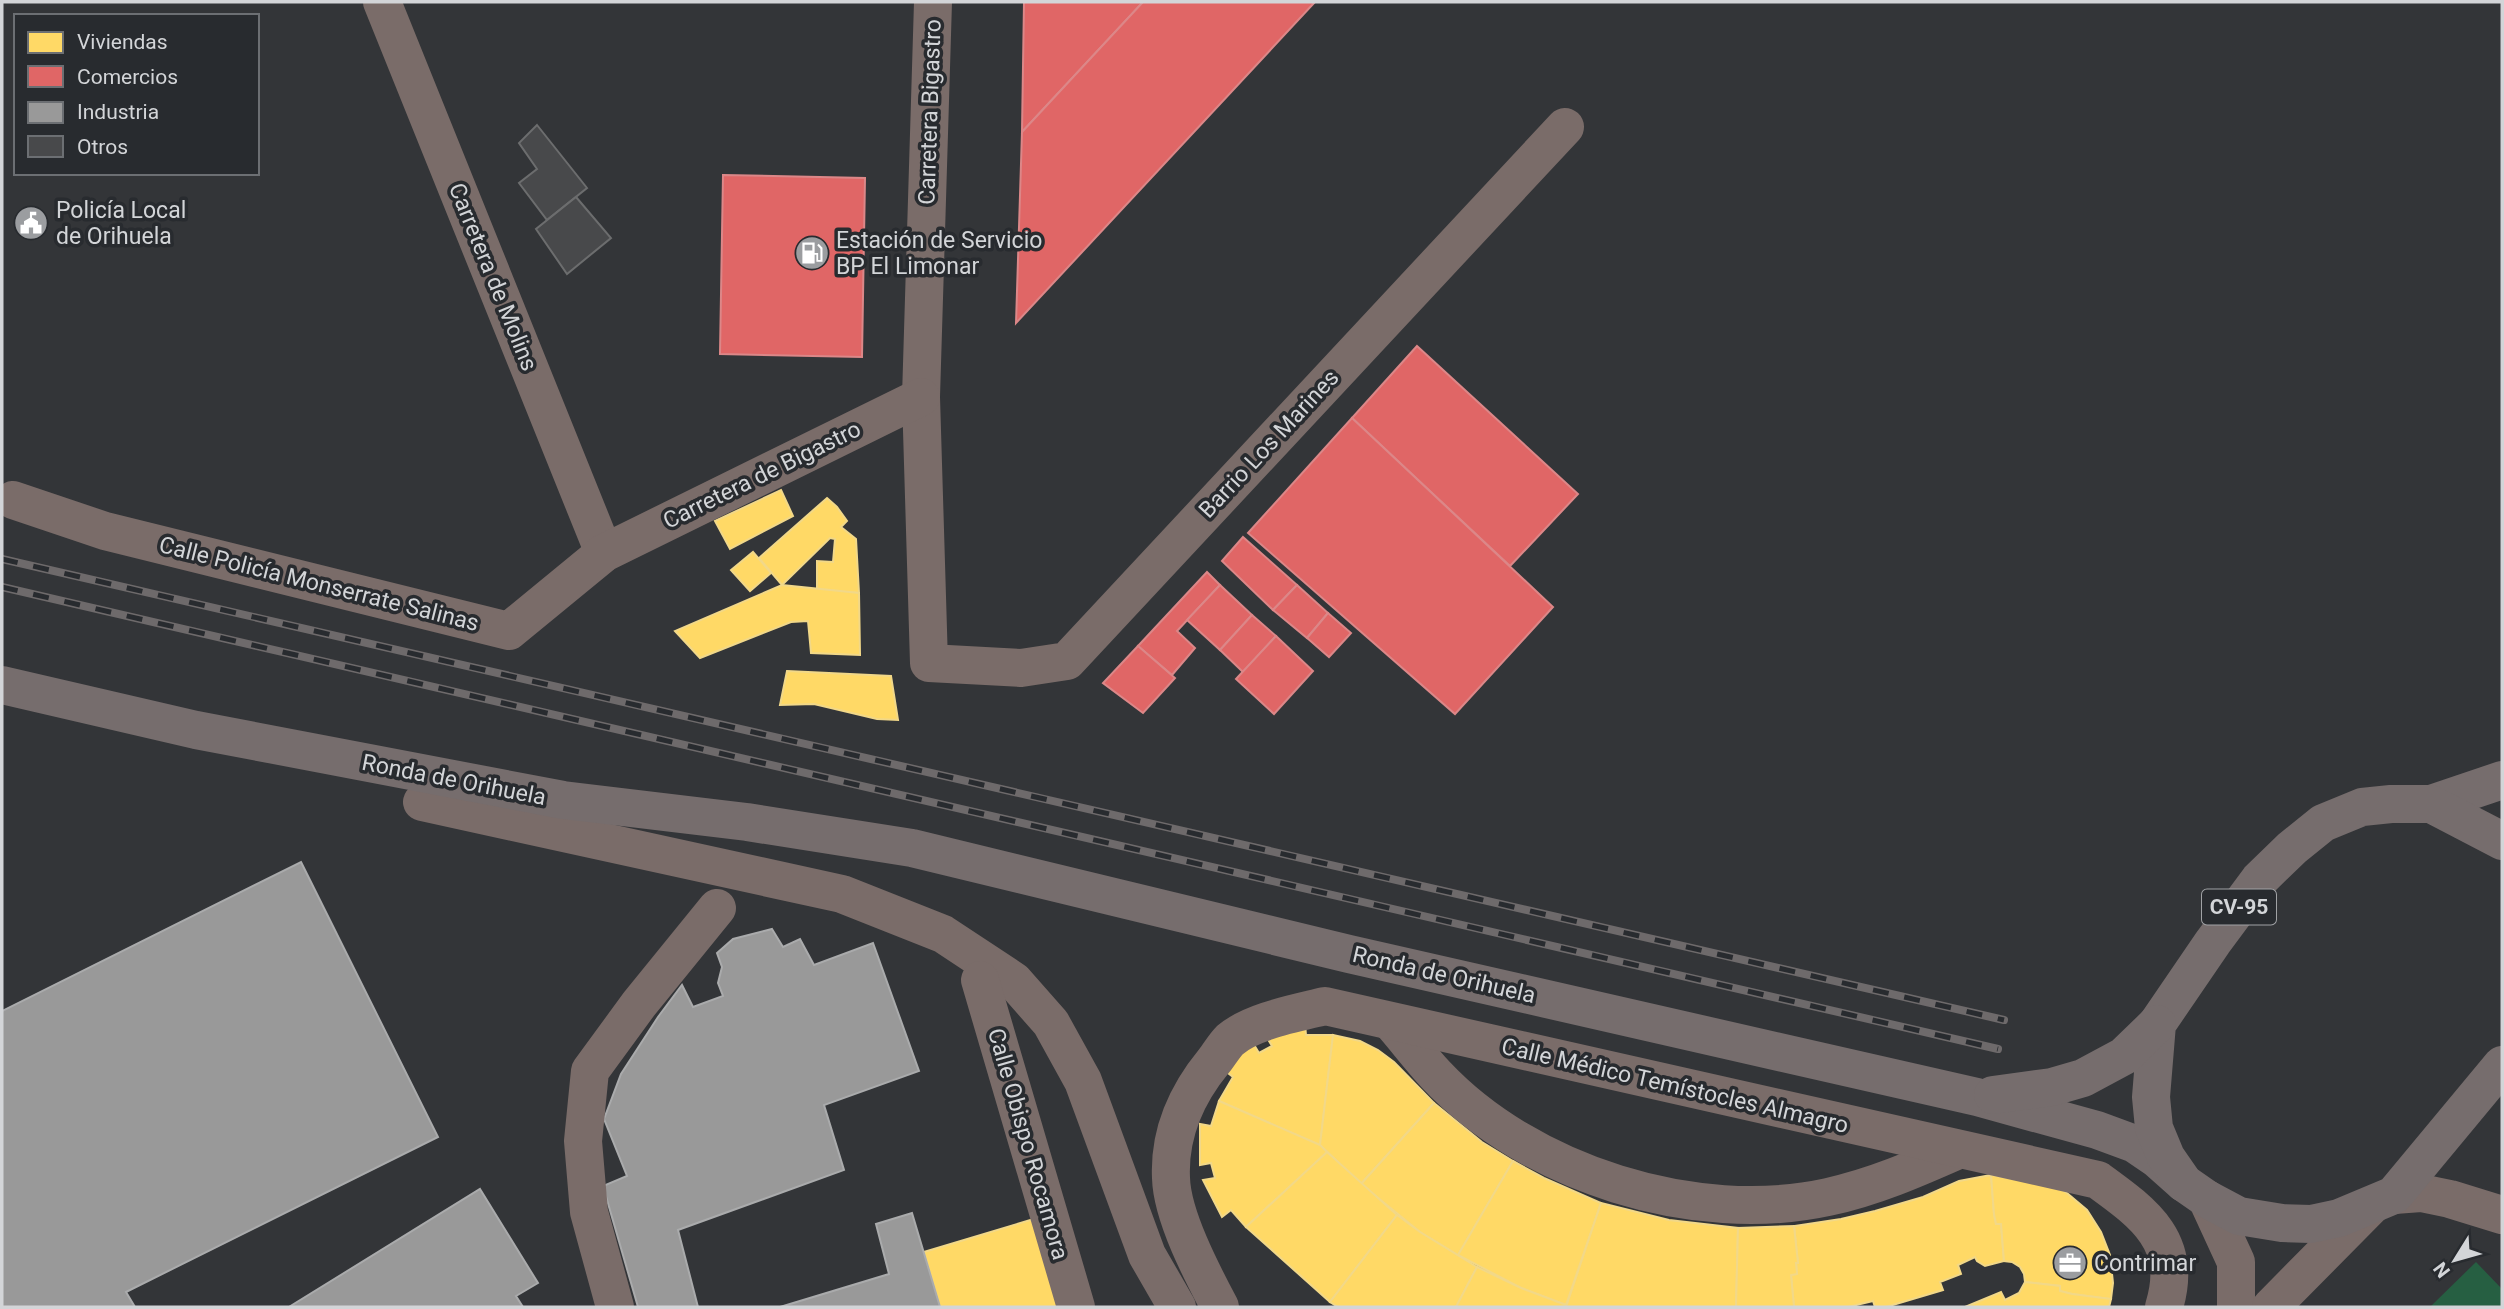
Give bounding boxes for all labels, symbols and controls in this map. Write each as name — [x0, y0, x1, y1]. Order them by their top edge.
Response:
legend — [14, 14, 259, 175]
street label: Carretera Bigastro — [913, 19, 947, 205]
text: Viviendas — [77, 30, 168, 54]
text: Comercios — [77, 65, 178, 89]
text: Industria — [77, 100, 159, 124]
text: Otros — [77, 135, 128, 159]
street label: Carretera de Molins — [443, 179, 543, 375]
place label: Policía Local de Orihuela — [56, 197, 186, 250]
public building icon: Policía Local de Orihuela — [12, 204, 50, 242]
place label: Estación de Servicio BP El Limonar — [836, 227, 1042, 280]
fuel station icon: Estación de Servicio BP El Limonar — [793, 234, 831, 272]
street label: Barrio Los Marines — [1193, 364, 1345, 524]
street label: Carretera de Bigastro — [659, 415, 865, 535]
street label: Calle Policía Monserrate Salinas — [156, 531, 482, 637]
street label: Ronda de Orihuela — [360, 749, 548, 811]
road number: CV-95 — [2202, 890, 2276, 925]
street label: Ronda de Orihuela — [1350, 941, 1538, 1009]
street label: Calle Obispo Rocamora — [982, 1025, 1074, 1263]
street label: Calle Médico Temístocles Almagro — [1499, 1033, 1851, 1139]
north arrow — [2420, 1225, 2490, 1295]
office icon: Contrimar — [2051, 1244, 2089, 1282]
place label: Contrimar — [2094, 1250, 2196, 1277]
text: N — [2429, 1258, 2455, 1282]

